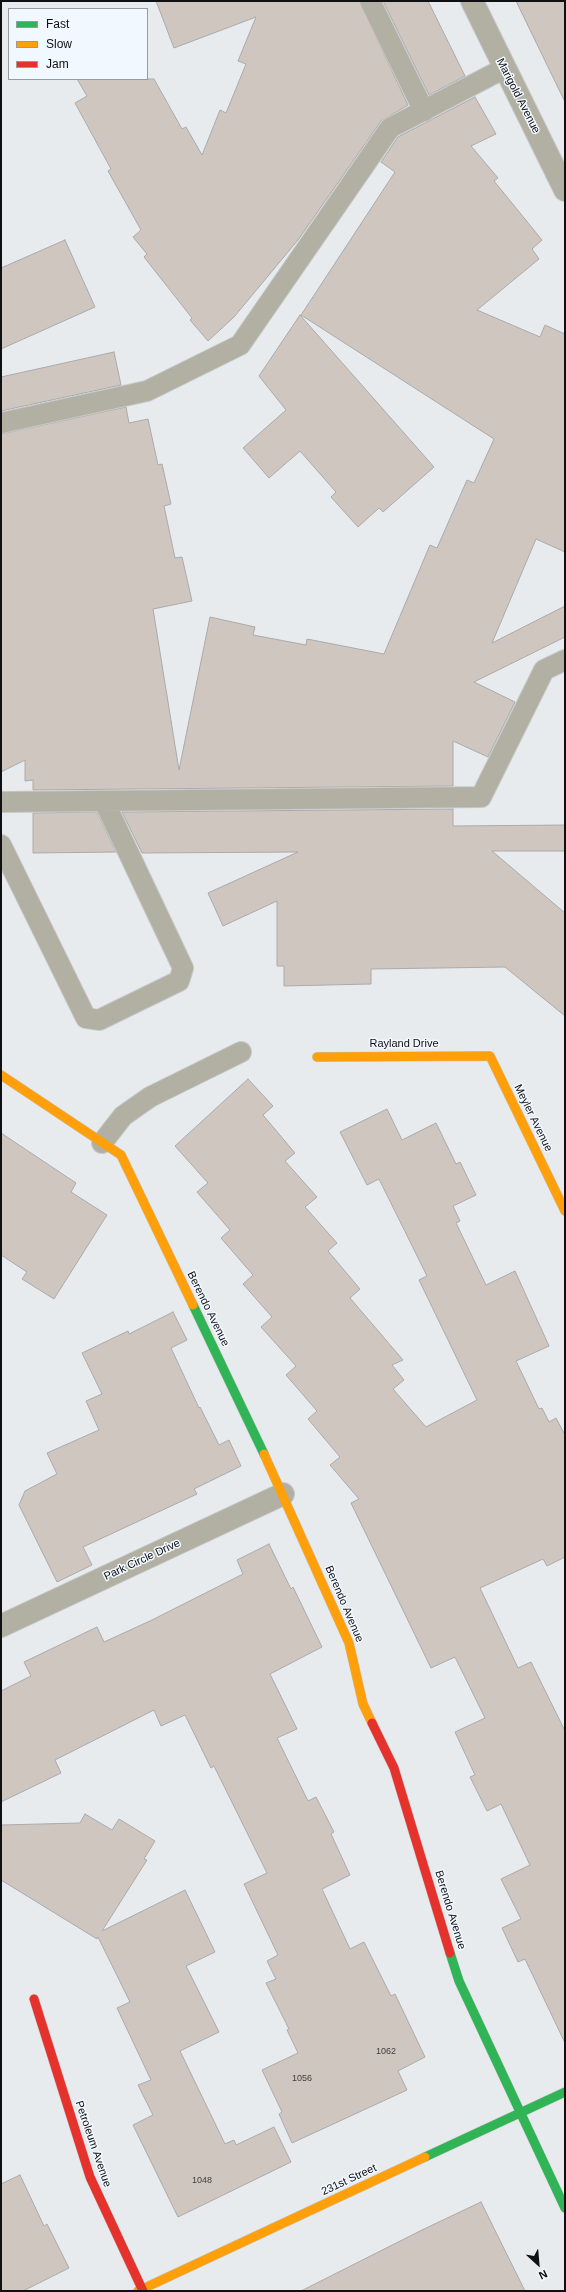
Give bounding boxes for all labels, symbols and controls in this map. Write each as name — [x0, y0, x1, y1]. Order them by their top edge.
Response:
legend — [8, 8, 148, 80]
text: Fast — [46, 17, 69, 31]
text: Slow — [46, 37, 72, 51]
street label: Marigold Avenue — [493, 56, 543, 136]
text: Jam — [46, 57, 69, 71]
street label: Rayland Drive — [369, 1037, 439, 1051]
street label: Meyler Avenue — [511, 1082, 555, 1154]
street label: Berendo Avenue — [184, 1269, 232, 1349]
street label: Park Circle Drive — [102, 1537, 182, 1583]
street label: Berendo Avenue — [322, 1564, 366, 1644]
street label: Berendo Avenue — [432, 1869, 468, 1951]
house number: 1062 — [376, 2047, 396, 2057]
house number: 1056 — [292, 2074, 312, 2084]
street label: Petroleum Avenue — [72, 2099, 114, 2189]
street label: 231st Street — [319, 2161, 379, 2199]
house number: 1048 — [192, 2176, 212, 2186]
north arrow — [518, 2244, 558, 2284]
text: N — [537, 2268, 549, 2282]

